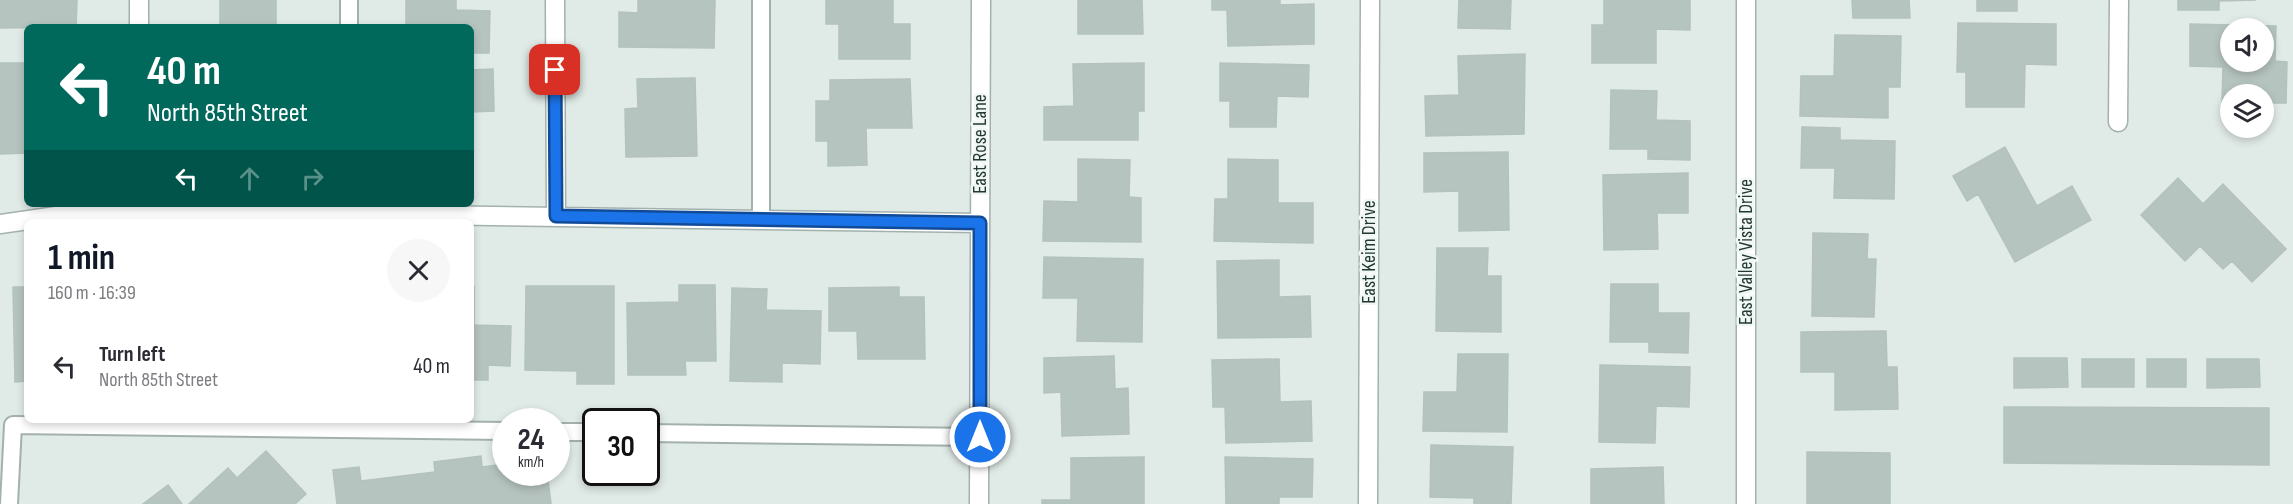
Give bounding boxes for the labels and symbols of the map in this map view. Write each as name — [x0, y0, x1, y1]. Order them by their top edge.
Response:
pin — [529, 44, 580, 95]
street label: East Rose Lane — [968, 94, 992, 194]
street label: East Valley Vista Drive — [1734, 179, 1758, 325]
street label: East Keim Drive — [1357, 200, 1381, 304]
position arrow — [948, 405, 1012, 469]
speed limit sign: 30 — [582, 408, 660, 486]

